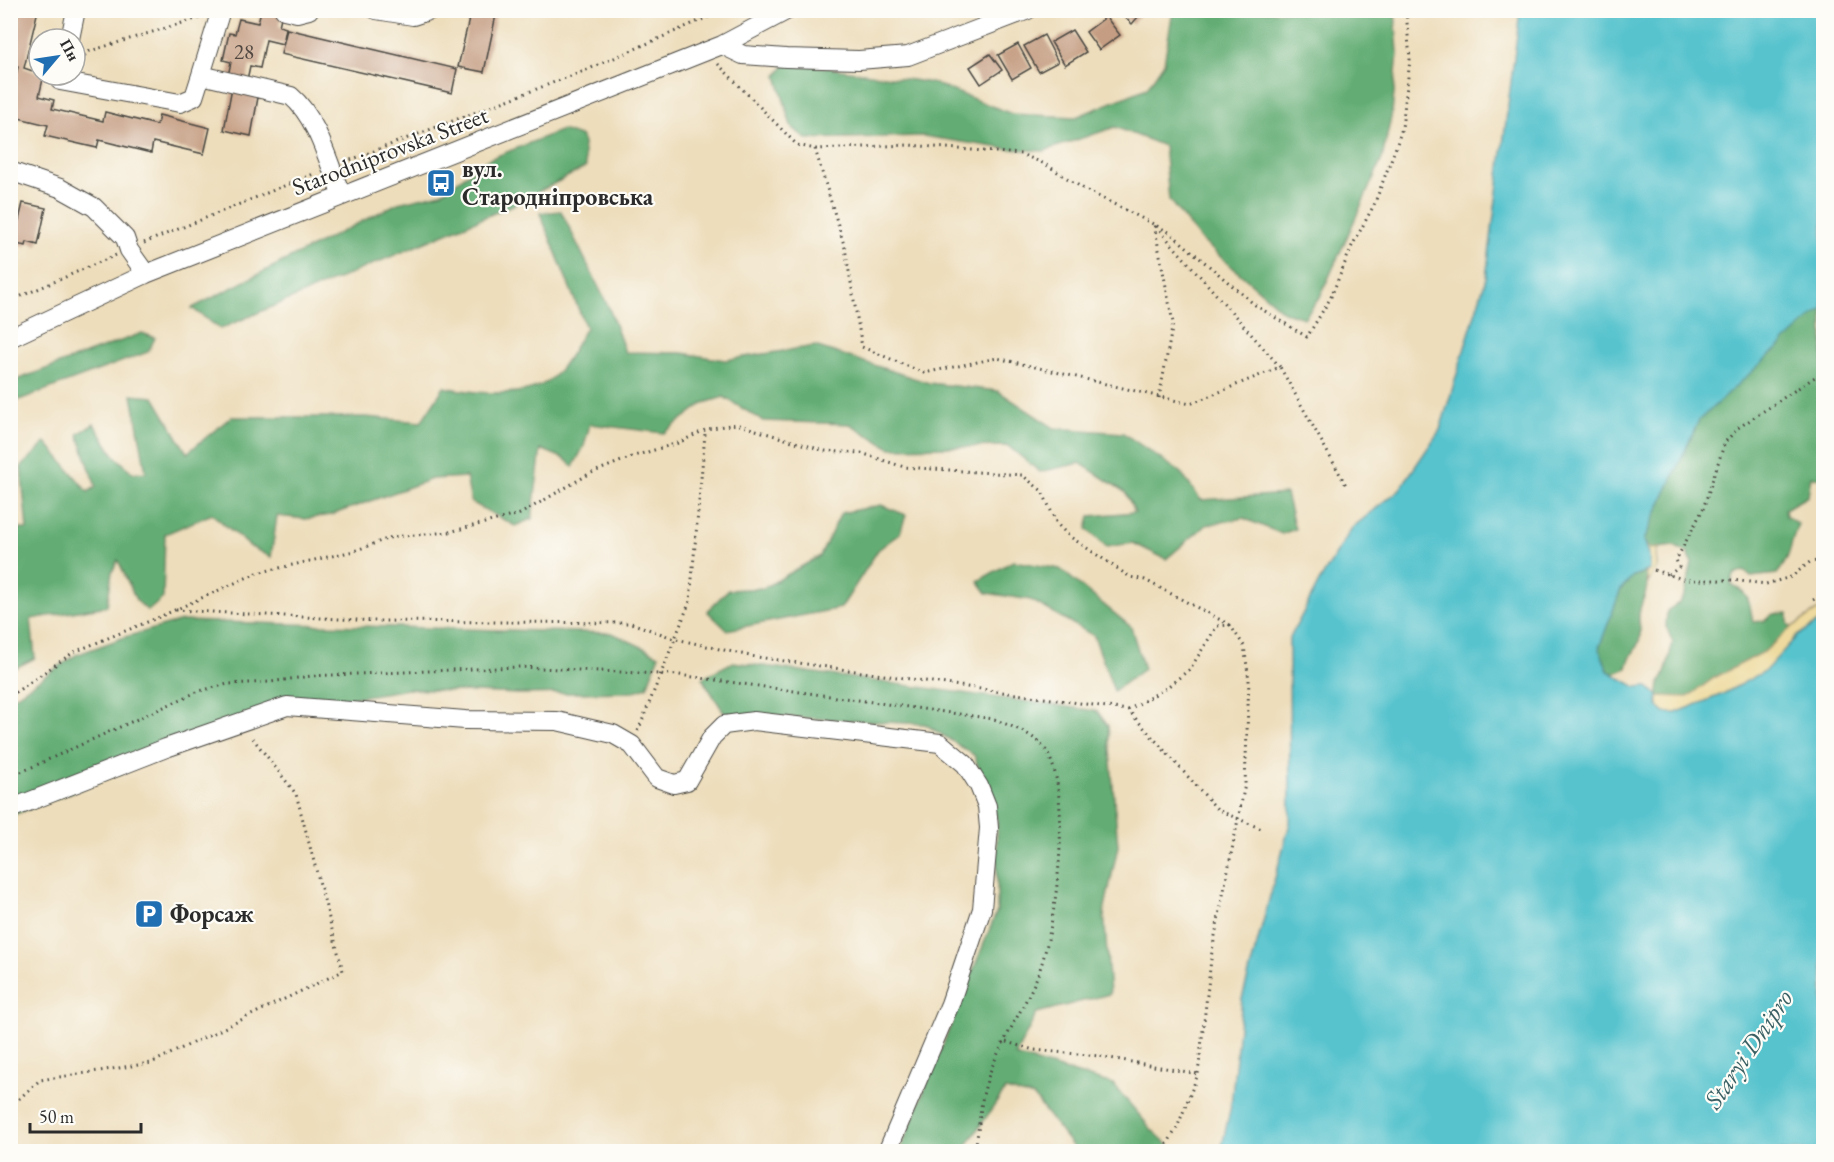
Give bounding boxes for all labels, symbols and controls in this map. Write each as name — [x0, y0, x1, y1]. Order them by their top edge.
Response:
north arrow — [27, 27, 87, 87]
text: Пн — [55, 35, 84, 65]
house number: 28 — [234, 38, 254, 65]
street label: Starodniprovska Street — [287, 99, 493, 202]
place label: вул. Стародніпровська — [462, 153, 654, 212]
bus stop icon: вул. Стародніпровська — [425, 167, 457, 199]
parking icon: Форсаж — [133, 898, 165, 930]
place label: Форсаж — [170, 898, 254, 929]
water label: Staryi Dnipro — [1695, 983, 1800, 1116]
scale bar — [30, 1096, 141, 1134]
text: 50 m — [39, 1105, 74, 1128]

